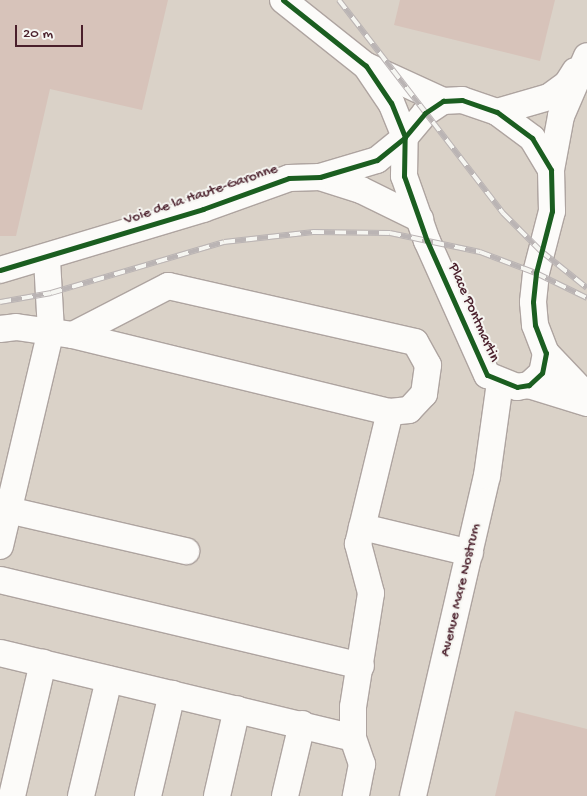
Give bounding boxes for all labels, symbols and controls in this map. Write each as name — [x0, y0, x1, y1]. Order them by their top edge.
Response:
scale bar — [18, 15, 85, 47]
text: 20 m — [23, 25, 53, 43]
street label: Voie de la Haute-Garonne — [122, 160, 280, 230]
street label: Place Pontmartin — [443, 261, 503, 365]
street label: Avenue Mare Nostrum — [437, 522, 485, 658]

